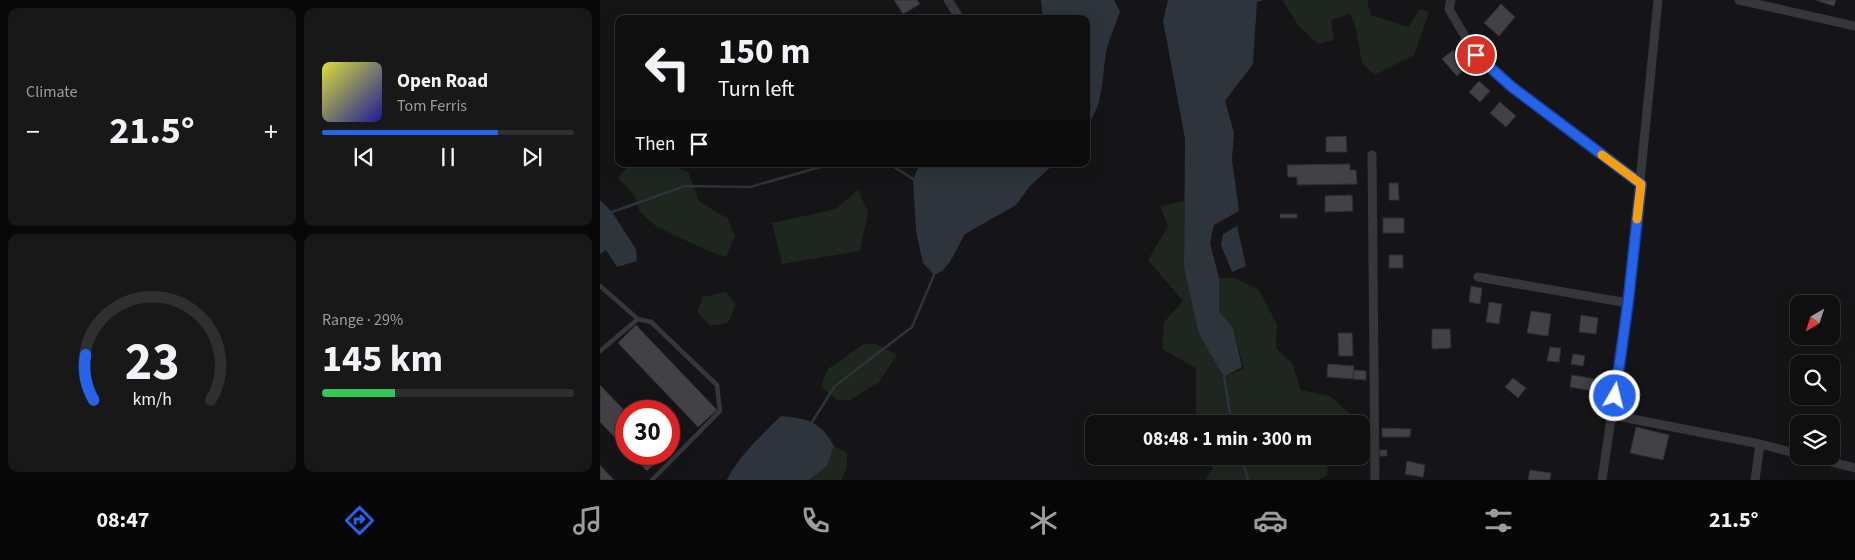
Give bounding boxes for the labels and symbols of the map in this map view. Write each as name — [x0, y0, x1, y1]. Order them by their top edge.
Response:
pin — [1455, 34, 1497, 76]
north arrow — [1790, 295, 1840, 345]
position arrow — [1588, 369, 1640, 421]
speed limit sign: 30 — [615, 400, 680, 465]

